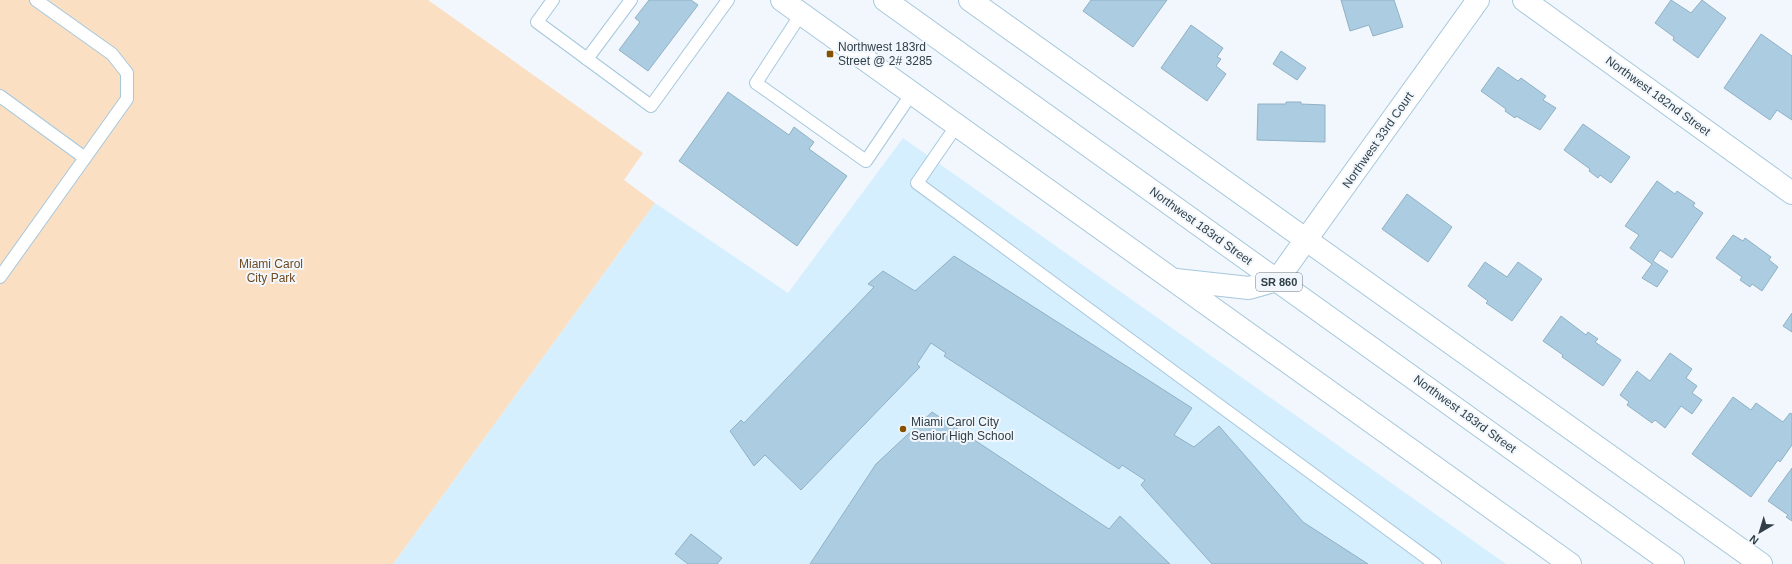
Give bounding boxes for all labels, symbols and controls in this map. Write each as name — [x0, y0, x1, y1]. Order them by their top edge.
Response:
place label: Northwest 183rd Street @ 2# 3285 — [838, 40, 933, 68]
marker: Northwest 183rd Street @ 2# 3285 — [825, 49, 835, 59]
street label: Northwest 182nd Street — [1603, 53, 1714, 139]
street label: Northwest 33rd Court — [1340, 89, 1417, 191]
street label: Northwest 183rd Street — [1147, 184, 1256, 268]
park label: Miami Carol City Park — [239, 257, 303, 285]
road number: SR 860 — [1256, 273, 1302, 291]
street label: Northwest 183rd Street — [1411, 372, 1520, 456]
place label: Miami Carol City Senior High School — [911, 415, 1014, 443]
marker: Miami Carol City Senior High School — [898, 424, 908, 434]
north arrow — [1740, 512, 1780, 552]
text: N — [1747, 533, 1761, 547]

